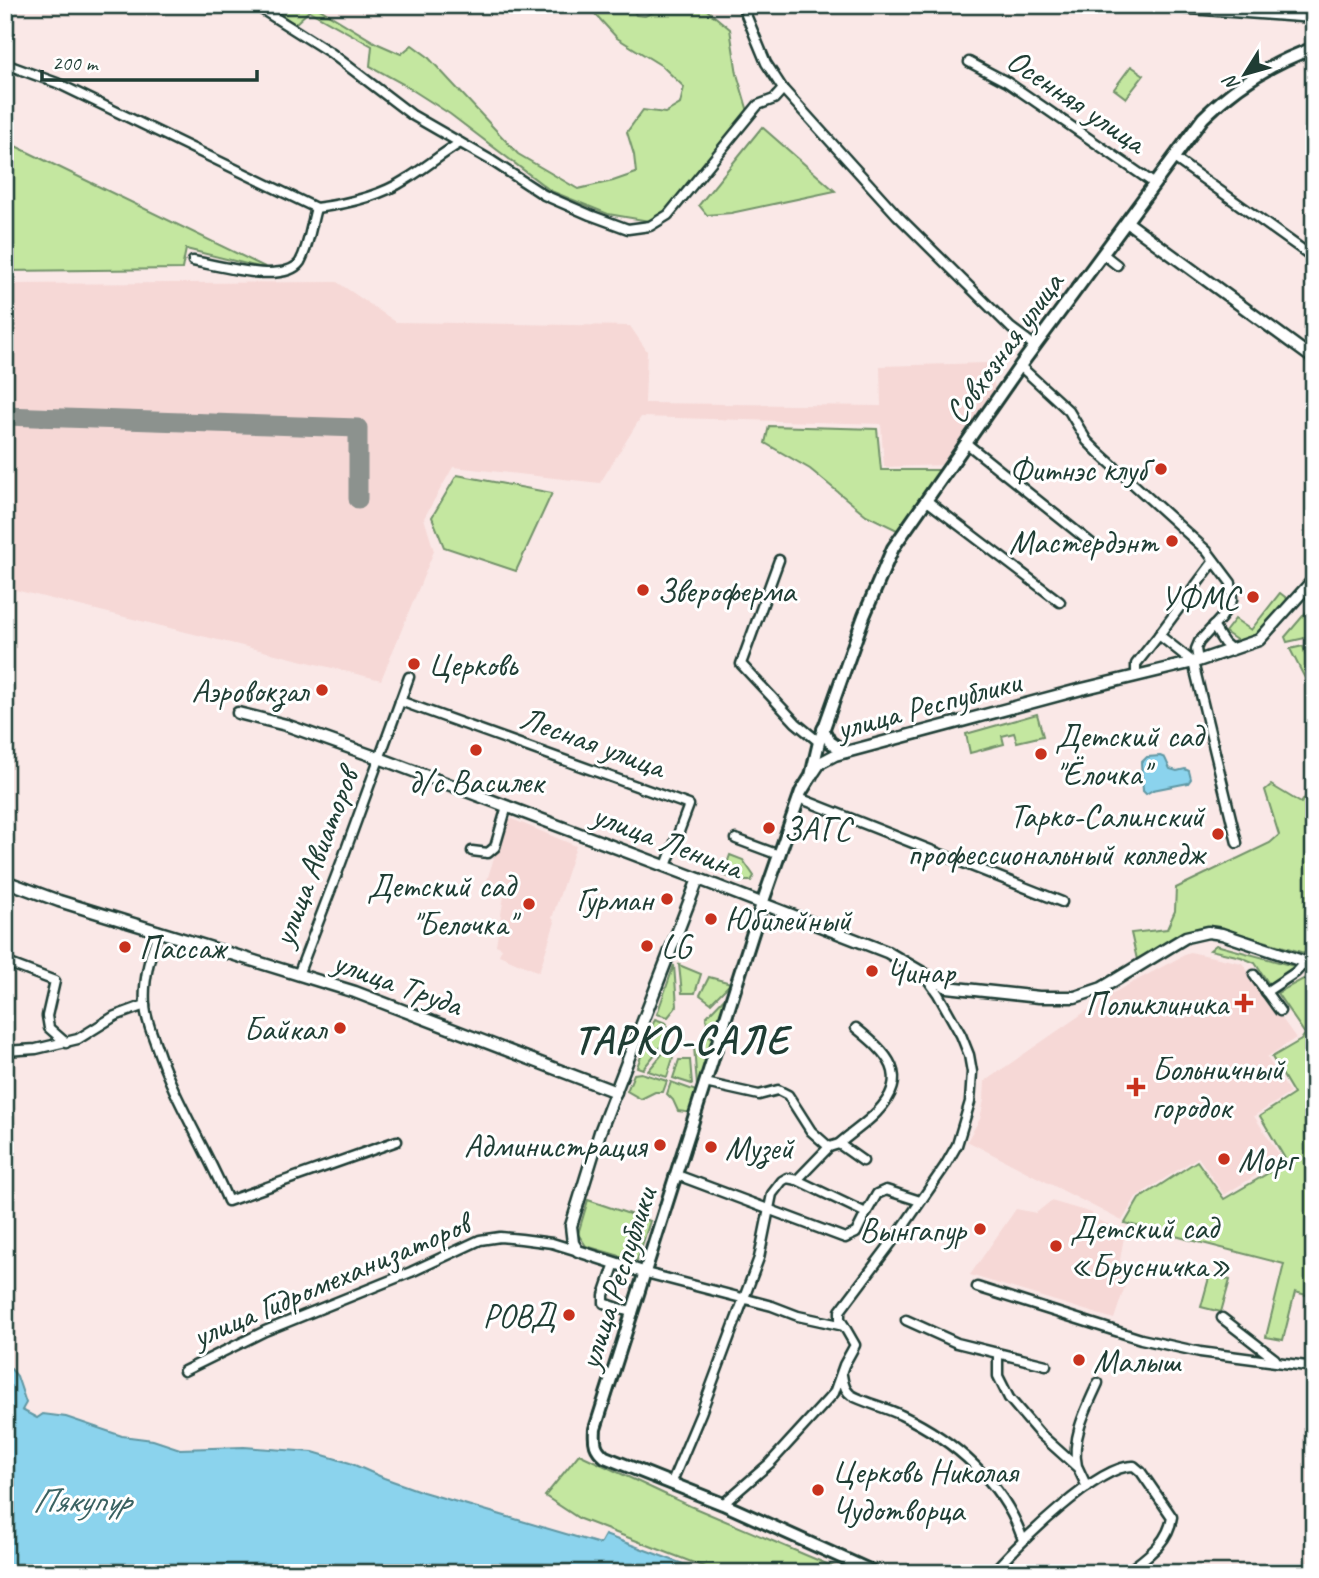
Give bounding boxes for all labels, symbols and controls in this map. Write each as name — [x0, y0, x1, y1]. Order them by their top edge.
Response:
scale bar — [42, 38, 257, 82]
north arrow — [1210, 38, 1280, 108]
street label: Осенняя улица — [999, 39, 1156, 164]
text: 200 m — [52, 50, 99, 76]
text: N — [1217, 69, 1245, 96]
street label: Совхозная улица — [935, 262, 1074, 431]
place label: Фитнэс клуб — [1009, 449, 1156, 491]
marker: Фитнэс клуб — [1153, 461, 1169, 477]
place label: Мастердэнт — [1009, 521, 1160, 563]
marker: Мастердэнт — [1164, 533, 1180, 549]
place label: Звероферма — [657, 570, 798, 612]
place label: УФМС — [1161, 577, 1243, 619]
marker: Звероферма — [635, 582, 651, 598]
marker: УФМС — [1245, 589, 1261, 605]
place label: Церковь — [428, 644, 519, 686]
marker: Церковь — [406, 656, 422, 672]
street label: улица Республики — [830, 660, 1027, 750]
place label: Аэровокзал — [192, 670, 310, 712]
marker: Аэровокзал — [314, 682, 330, 698]
street label: Лесная улица — [515, 696, 673, 788]
place label: Детский сад "Ёлочка" — [1055, 715, 1207, 795]
marker: д/с Василек — [468, 742, 484, 758]
marker: Детский сад "Ёлочка" — [1033, 746, 1049, 762]
street label: улица Авиаторов — [261, 757, 370, 954]
place label: д/с Василек — [409, 761, 546, 803]
street label: улица Ленина — [585, 793, 751, 890]
place label: Тарко-Салинский профессиональный колледж — [907, 795, 1207, 875]
place label: ЗАГС — [783, 808, 855, 850]
marker: ЗАГС — [761, 820, 777, 836]
marker: Тарко-Салинский профессиональный колледж — [1210, 826, 1226, 842]
place label: Детский сад "Белочка" — [367, 865, 521, 945]
place label: Гурман — [576, 879, 655, 921]
marker: Гурман — [659, 891, 675, 907]
marker: Детский сад "Белочка" — [521, 896, 537, 912]
place label: Юбилейный — [725, 899, 853, 941]
marker: Юбилейный — [703, 911, 719, 927]
place label: LG — [661, 926, 694, 968]
place label: Пассаж — [139, 927, 229, 969]
marker: LG — [639, 938, 655, 954]
marker: Пассаж — [117, 939, 133, 955]
street label: улица Труда — [326, 940, 470, 1026]
place label: Чинар — [886, 951, 957, 993]
marker: Чинар — [864, 963, 880, 979]
place label: Поликлиника — [1085, 983, 1230, 1025]
marker: Поликлиника — [1234, 993, 1254, 1013]
place label: Байкал — [244, 1008, 328, 1050]
district label: ТАРКО-САЛЕ — [574, 1015, 793, 1065]
marker: Байкал — [332, 1020, 348, 1036]
place label: Больничный городок — [1152, 1048, 1286, 1128]
marker: Больничный городок — [1126, 1077, 1146, 1097]
place label: Администрация — [464, 1125, 649, 1167]
place label: Музей — [725, 1127, 795, 1169]
marker: Администрация — [652, 1137, 668, 1153]
marker: Музей — [703, 1139, 719, 1155]
place label: Морг — [1238, 1139, 1300, 1181]
marker: Морг — [1216, 1151, 1232, 1167]
street label: улица Республики — [567, 1180, 667, 1376]
street label: улица Гидромеханизаторов — [184, 1201, 480, 1358]
place label: Детский сад «Брусничка» — [1070, 1207, 1231, 1287]
place label: Вынгапур — [859, 1209, 968, 1251]
marker: Вынгапур — [972, 1221, 988, 1237]
marker: Детский сад «Брусничка» — [1048, 1238, 1064, 1254]
place label: РОВД — [483, 1295, 557, 1337]
marker: РОВД — [561, 1307, 577, 1323]
place label: Малыш — [1093, 1340, 1182, 1382]
marker: Малыш — [1071, 1352, 1087, 1368]
place label: Церковь Николая Чудотворца — [832, 1451, 1020, 1531]
water label: Пякупур — [32, 1478, 134, 1523]
marker: Церковь Николая Чудотворца — [810, 1482, 826, 1498]

